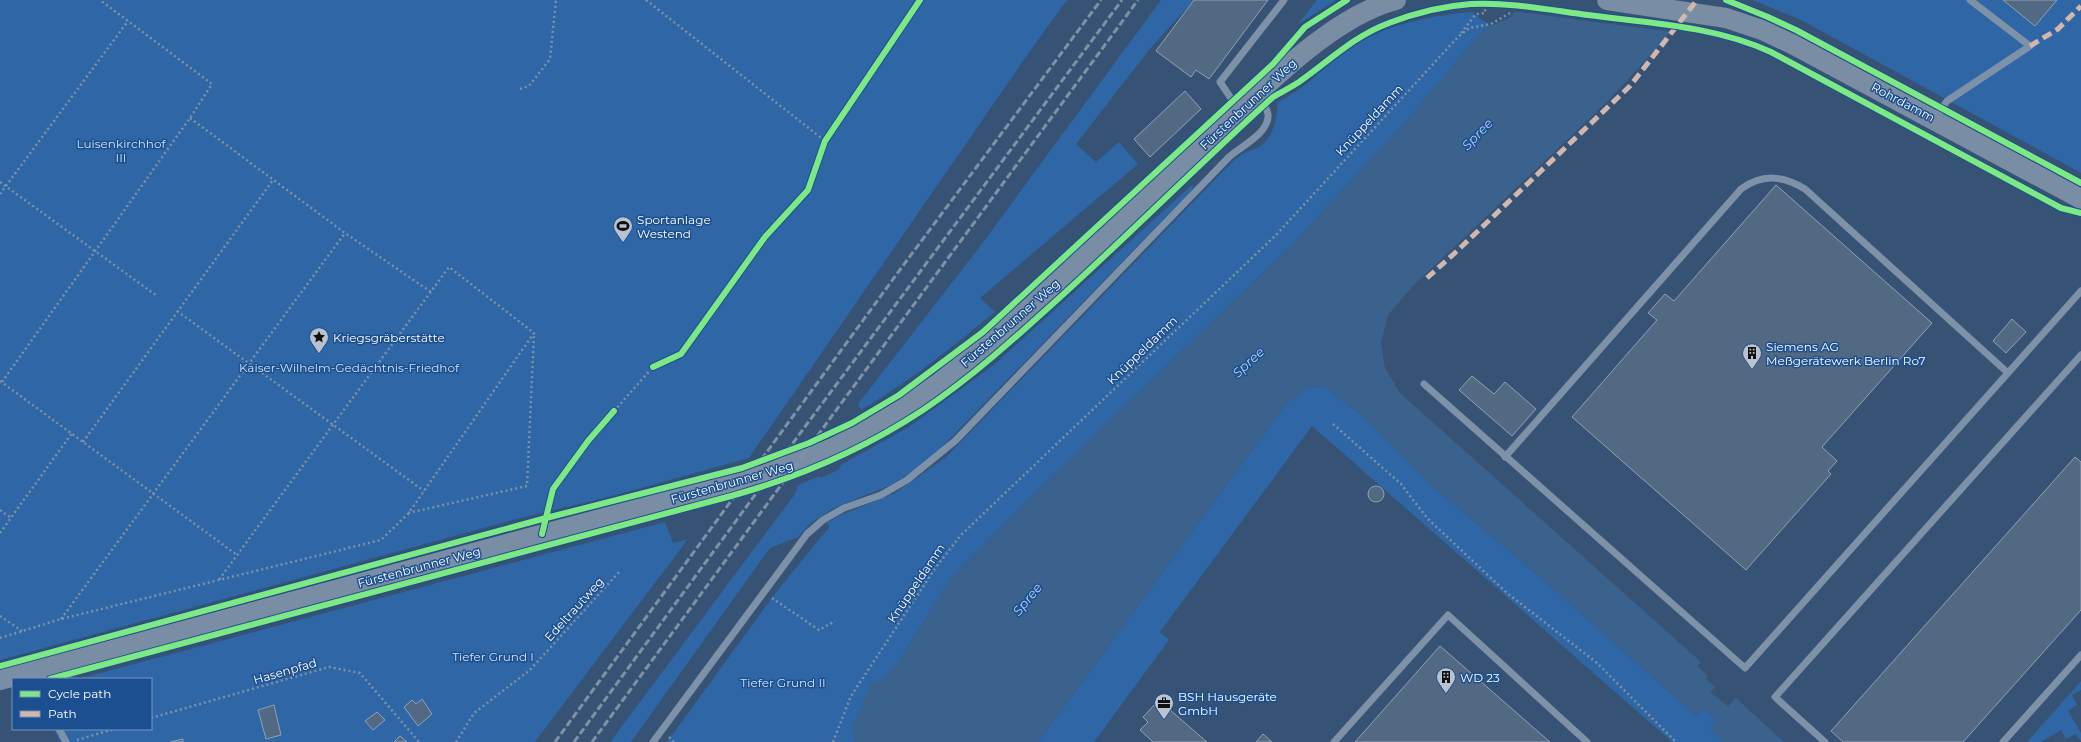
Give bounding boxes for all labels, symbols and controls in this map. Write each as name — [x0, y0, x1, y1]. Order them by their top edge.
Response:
street label: Fürstenbrunner Weg — [1197, 55, 1299, 153]
street label: Rohrdamm — [1869, 79, 1937, 125]
street label: Knüppeldamm — [1332, 81, 1406, 159]
water label: Spree — [1458, 115, 1496, 153]
park label: Luisenkirchhof III — [76, 136, 166, 165]
place label: Sportanlage Westend — [637, 212, 711, 241]
sports icon: Sportanlage Westend — [612, 215, 634, 243]
street label: Fürstenbrunner Weg — [957, 276, 1063, 370]
street label: Knüppeldamm — [1104, 313, 1180, 387]
place icon: Kriegsgräberstätte — [308, 326, 330, 354]
place label: Kriegsgräberstätte — [333, 330, 445, 345]
place label: Siemens AG Meßgerätewerk Berlin Ro7 — [1766, 339, 1926, 368]
building icon: Siemens AG Meßgerätewerk Berlin Ro7 — [1741, 342, 1763, 370]
water label: Spree — [1229, 343, 1267, 381]
park label: Kaiser-Wilhelm-Gedächtnis-Friedhof — [239, 360, 460, 375]
street label: Fürstenbrunner Weg — [669, 457, 795, 507]
street label: Knüppeldamm — [884, 541, 948, 625]
street label: Fürstenbrunner Weg — [356, 543, 482, 591]
street label: Edeltrautweg — [541, 574, 607, 644]
water label: Spree — [1009, 579, 1045, 619]
park label: Tiefer Grund I — [452, 649, 534, 664]
street label: Hasenpfad — [252, 655, 318, 687]
building icon: WD 23 — [1435, 666, 1457, 694]
place label: WD 23 — [1460, 670, 1500, 685]
park label: Tiefer Grund II — [740, 675, 826, 690]
legend — [12, 678, 152, 730]
text: Cycle path — [48, 686, 111, 701]
place label: BSH Hausgeräte GmbH — [1178, 689, 1277, 718]
office icon: BSH Hausgeräte GmbH — [1153, 692, 1175, 720]
text: Path — [48, 706, 77, 721]

